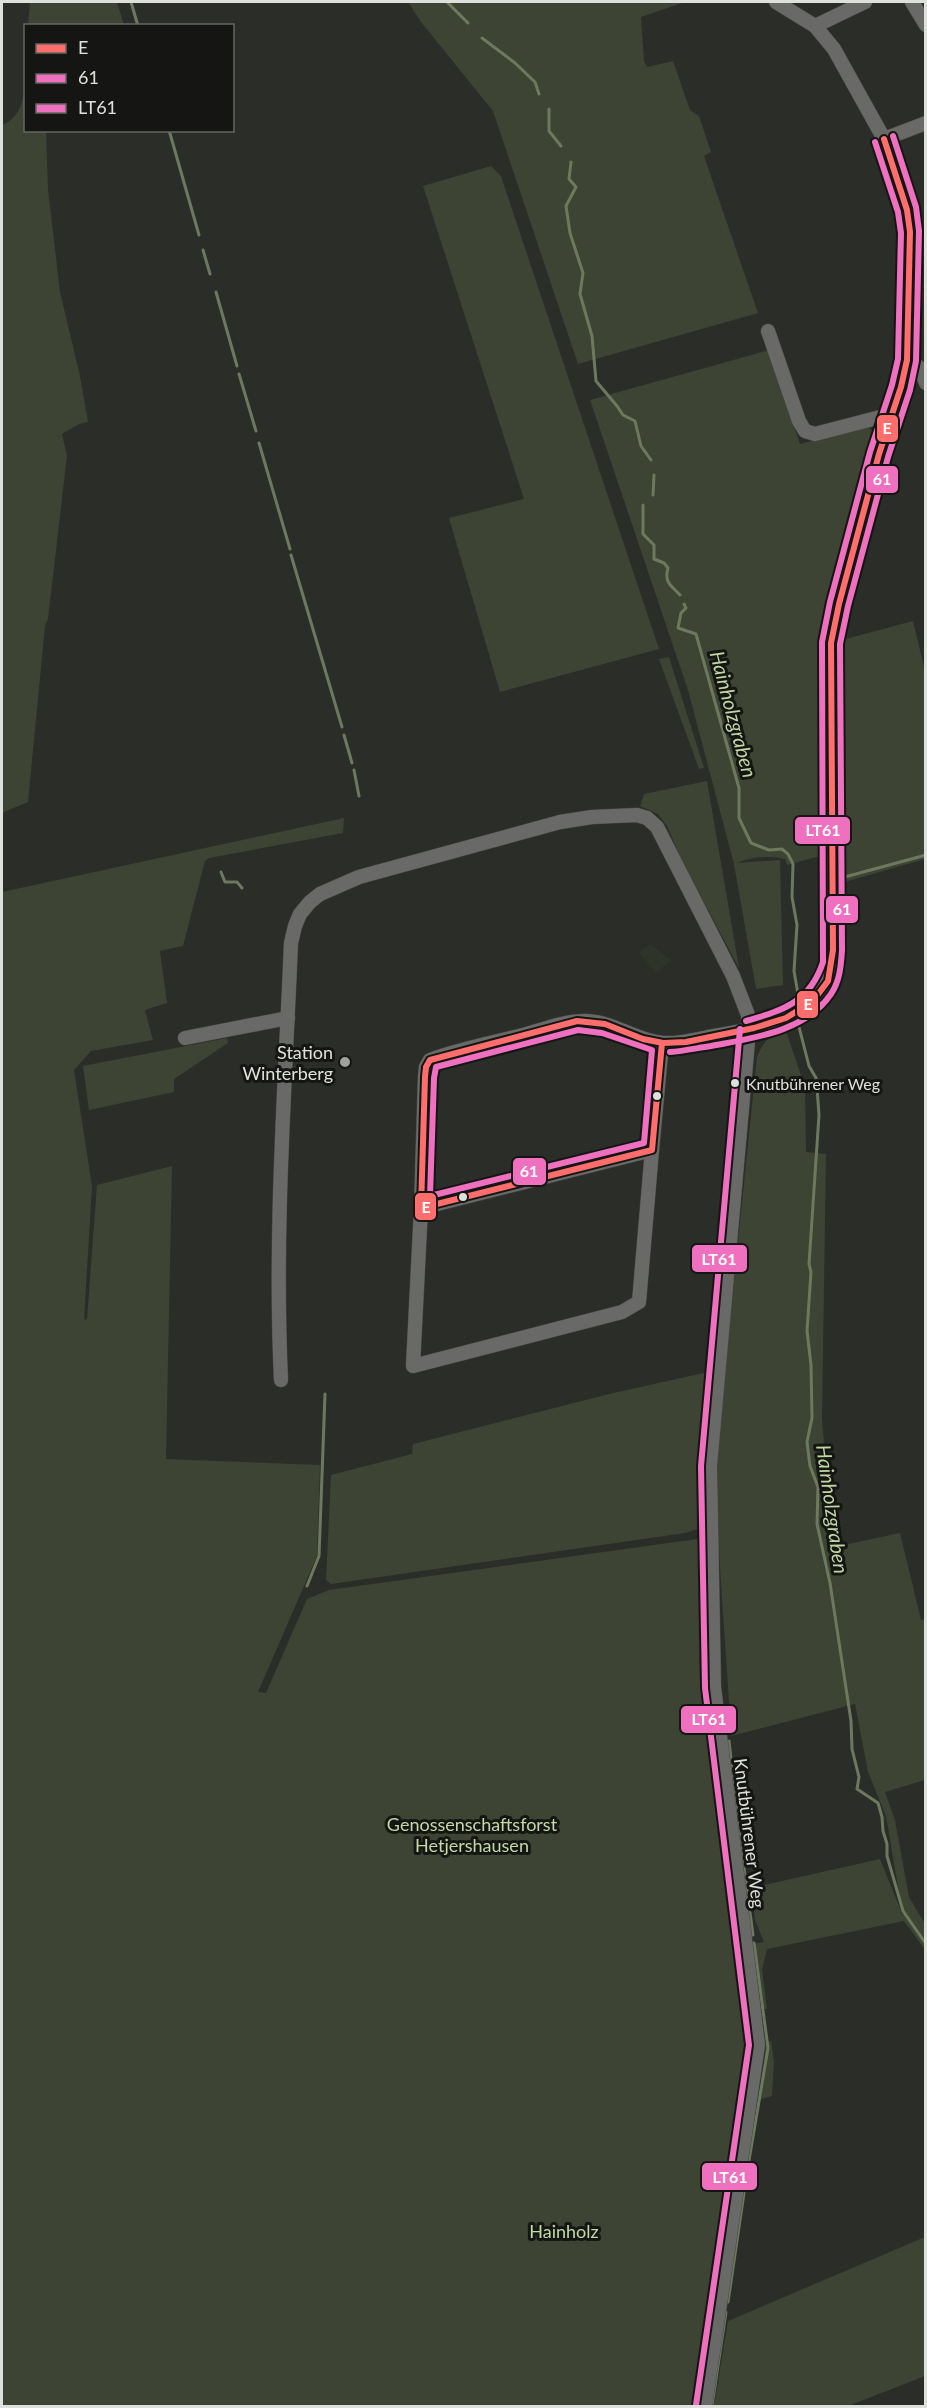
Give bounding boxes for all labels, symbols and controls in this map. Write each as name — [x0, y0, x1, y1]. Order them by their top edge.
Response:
legend — [24, 24, 234, 132]
text: E — [78, 36, 88, 58]
text: 61 — [78, 66, 99, 88]
text: LT61 — [78, 96, 117, 118]
line badge: E — [876, 414, 899, 443]
text: E — [882, 418, 892, 437]
line badge: 61 — [865, 465, 899, 494]
text: 61 — [873, 469, 891, 488]
water label: Hainholzgraben — [706, 648, 762, 780]
line badge: LT61 — [794, 816, 851, 845]
text: LT61 — [805, 820, 841, 839]
line badge: 61 — [825, 895, 859, 924]
text: 61 — [833, 899, 851, 918]
line badge: E — [796, 990, 819, 1019]
text: E — [803, 994, 813, 1013]
place label: Station Winterberg — [242, 1041, 333, 1084]
marker: Station Winterberg — [338, 1055, 352, 1069]
place label: Knutbührener Weg — [746, 1074, 880, 1093]
marker: Knutbührener Weg — [729, 1077, 741, 1089]
unlabelled marker — [651, 1090, 663, 1102]
line badge: 61 — [512, 1157, 547, 1186]
text: 61 — [520, 1161, 538, 1180]
unlabelled marker — [457, 1191, 469, 1203]
line badge: E — [414, 1192, 437, 1221]
text: E — [421, 1197, 431, 1216]
line badge: LT61 — [691, 1244, 748, 1273]
text: LT61 — [701, 1249, 737, 1268]
water label: Hainholzgraben — [812, 1443, 854, 1575]
line badge: LT61 — [680, 1705, 737, 1734]
text: LT61 — [691, 1709, 727, 1728]
street label: Knutbührener Weg — [730, 1757, 770, 1909]
park label: Genossenschaftsforst Hetjershausen — [387, 1813, 558, 1856]
line badge: LT61 — [701, 2162, 758, 2191]
text: LT61 — [712, 2167, 748, 2186]
park label: Hainholz — [529, 2220, 599, 2242]

